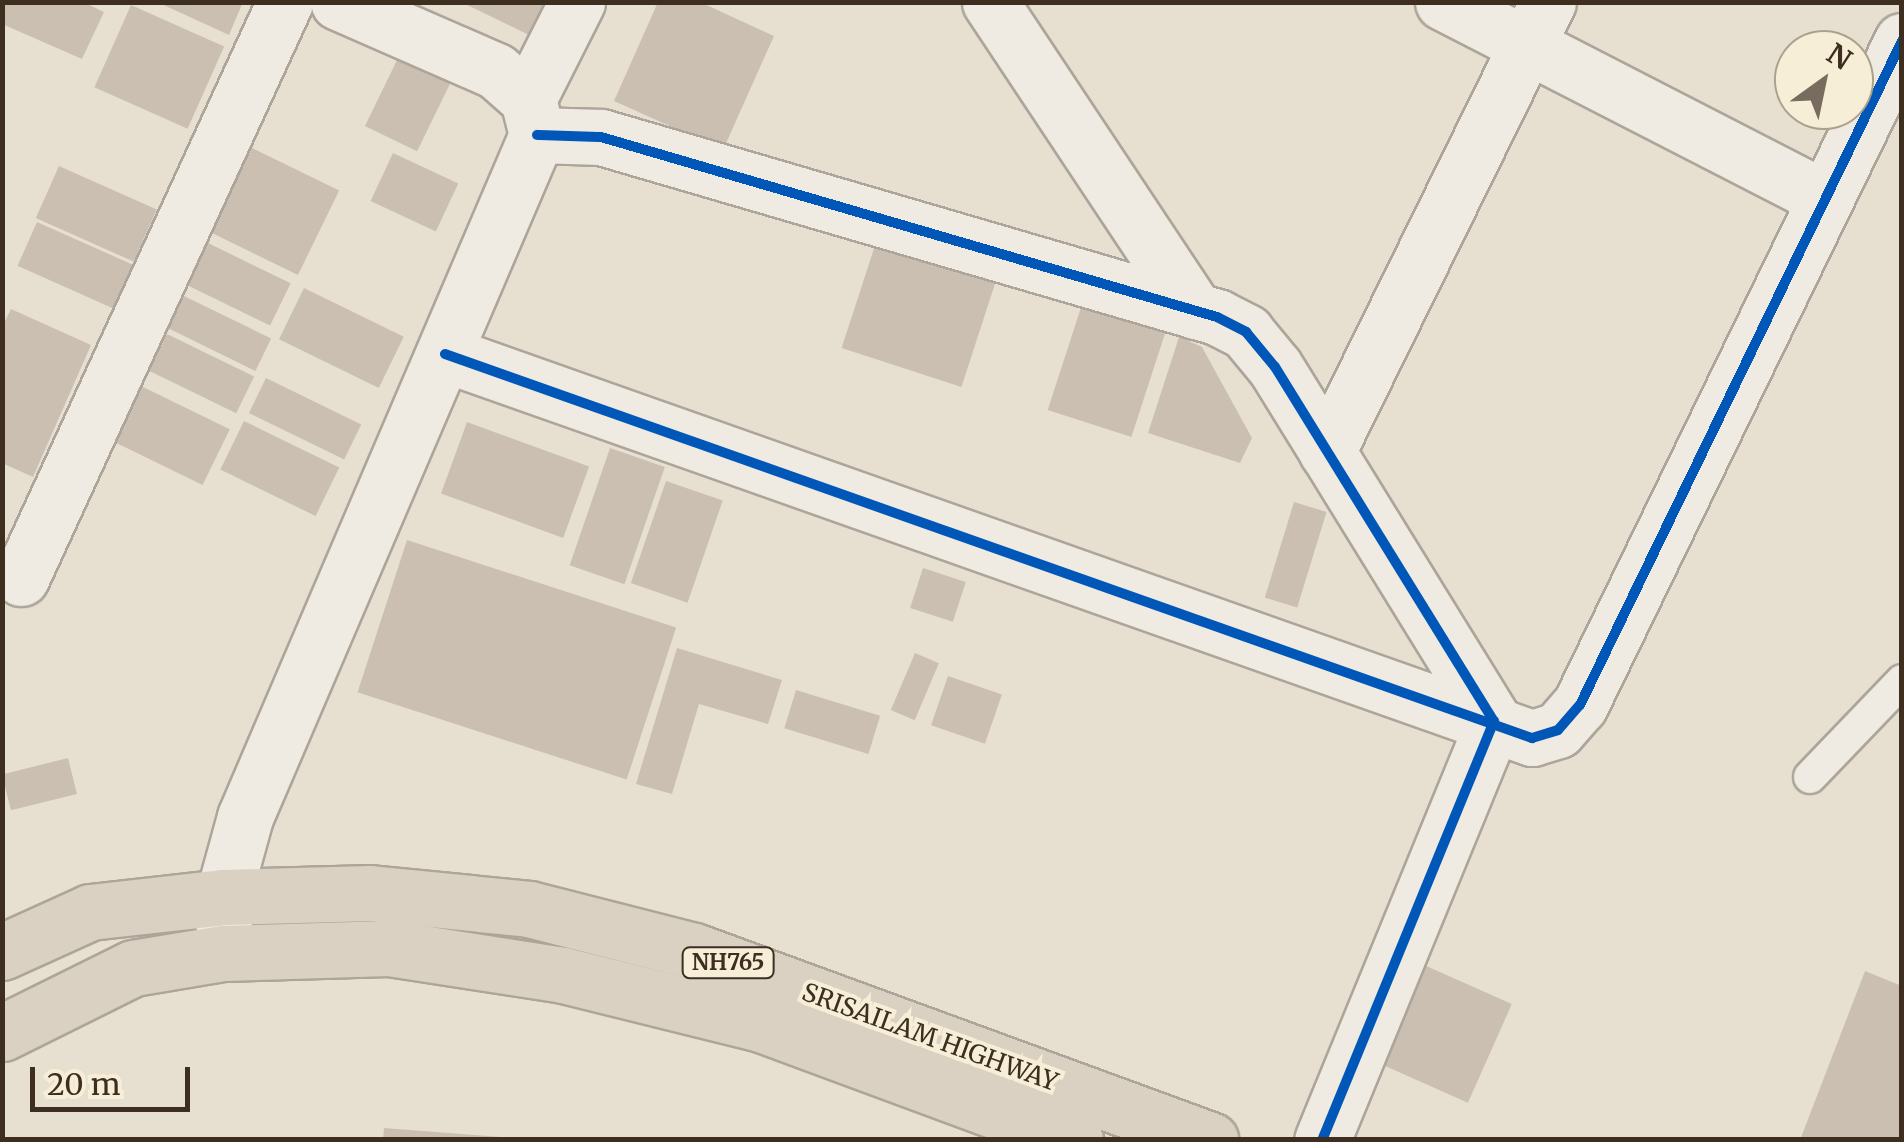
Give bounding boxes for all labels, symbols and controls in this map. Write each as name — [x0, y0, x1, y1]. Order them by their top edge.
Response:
north arrow — [1774, 30, 1874, 130]
text: N — [1820, 35, 1858, 78]
road number: NH765 — [680, 946, 776, 980]
street label: SRISAILAM HIGHWAY — [798, 977, 1062, 1097]
scale bar — [35, 1047, 195, 1109]
text: 20 m — [47, 1065, 120, 1103]

